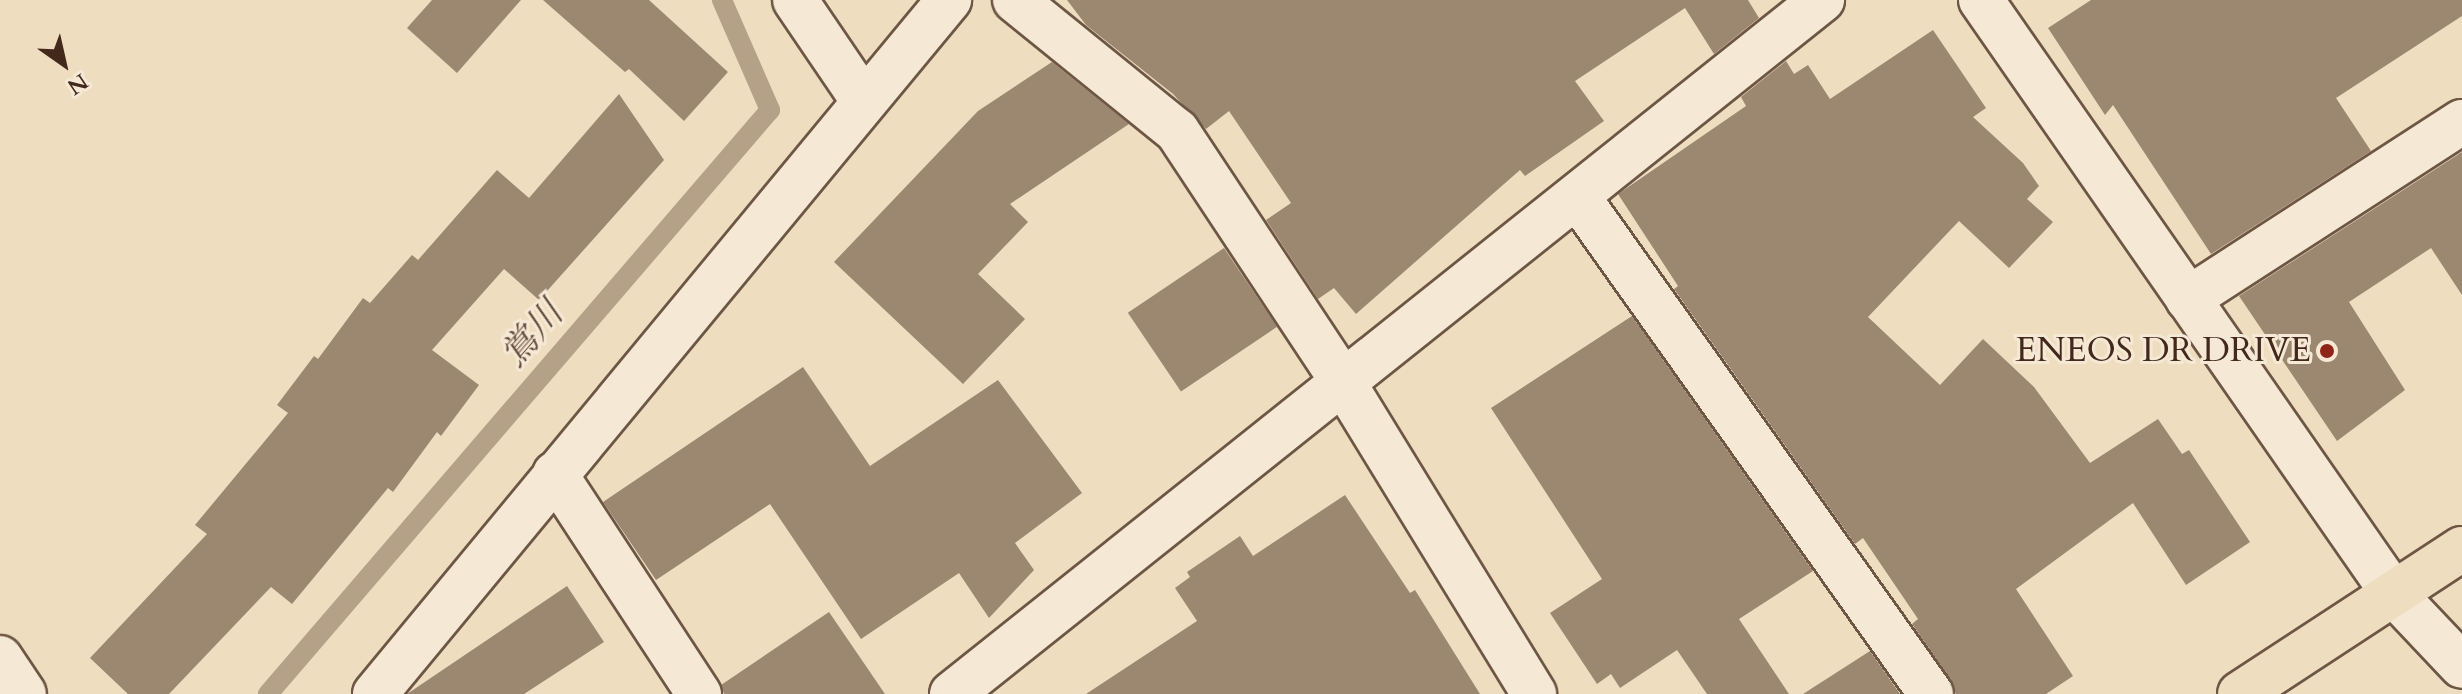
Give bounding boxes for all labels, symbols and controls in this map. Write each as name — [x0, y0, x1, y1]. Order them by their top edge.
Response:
north arrow — [24, 24, 104, 104]
text: N — [61, 66, 94, 102]
water label: 鴬川 — [492, 293, 572, 375]
place label: ENEOS DR DRIVE — [2015, 331, 2311, 371]
marker: ENEOS DR DRIVE — [2318, 342, 2336, 360]

